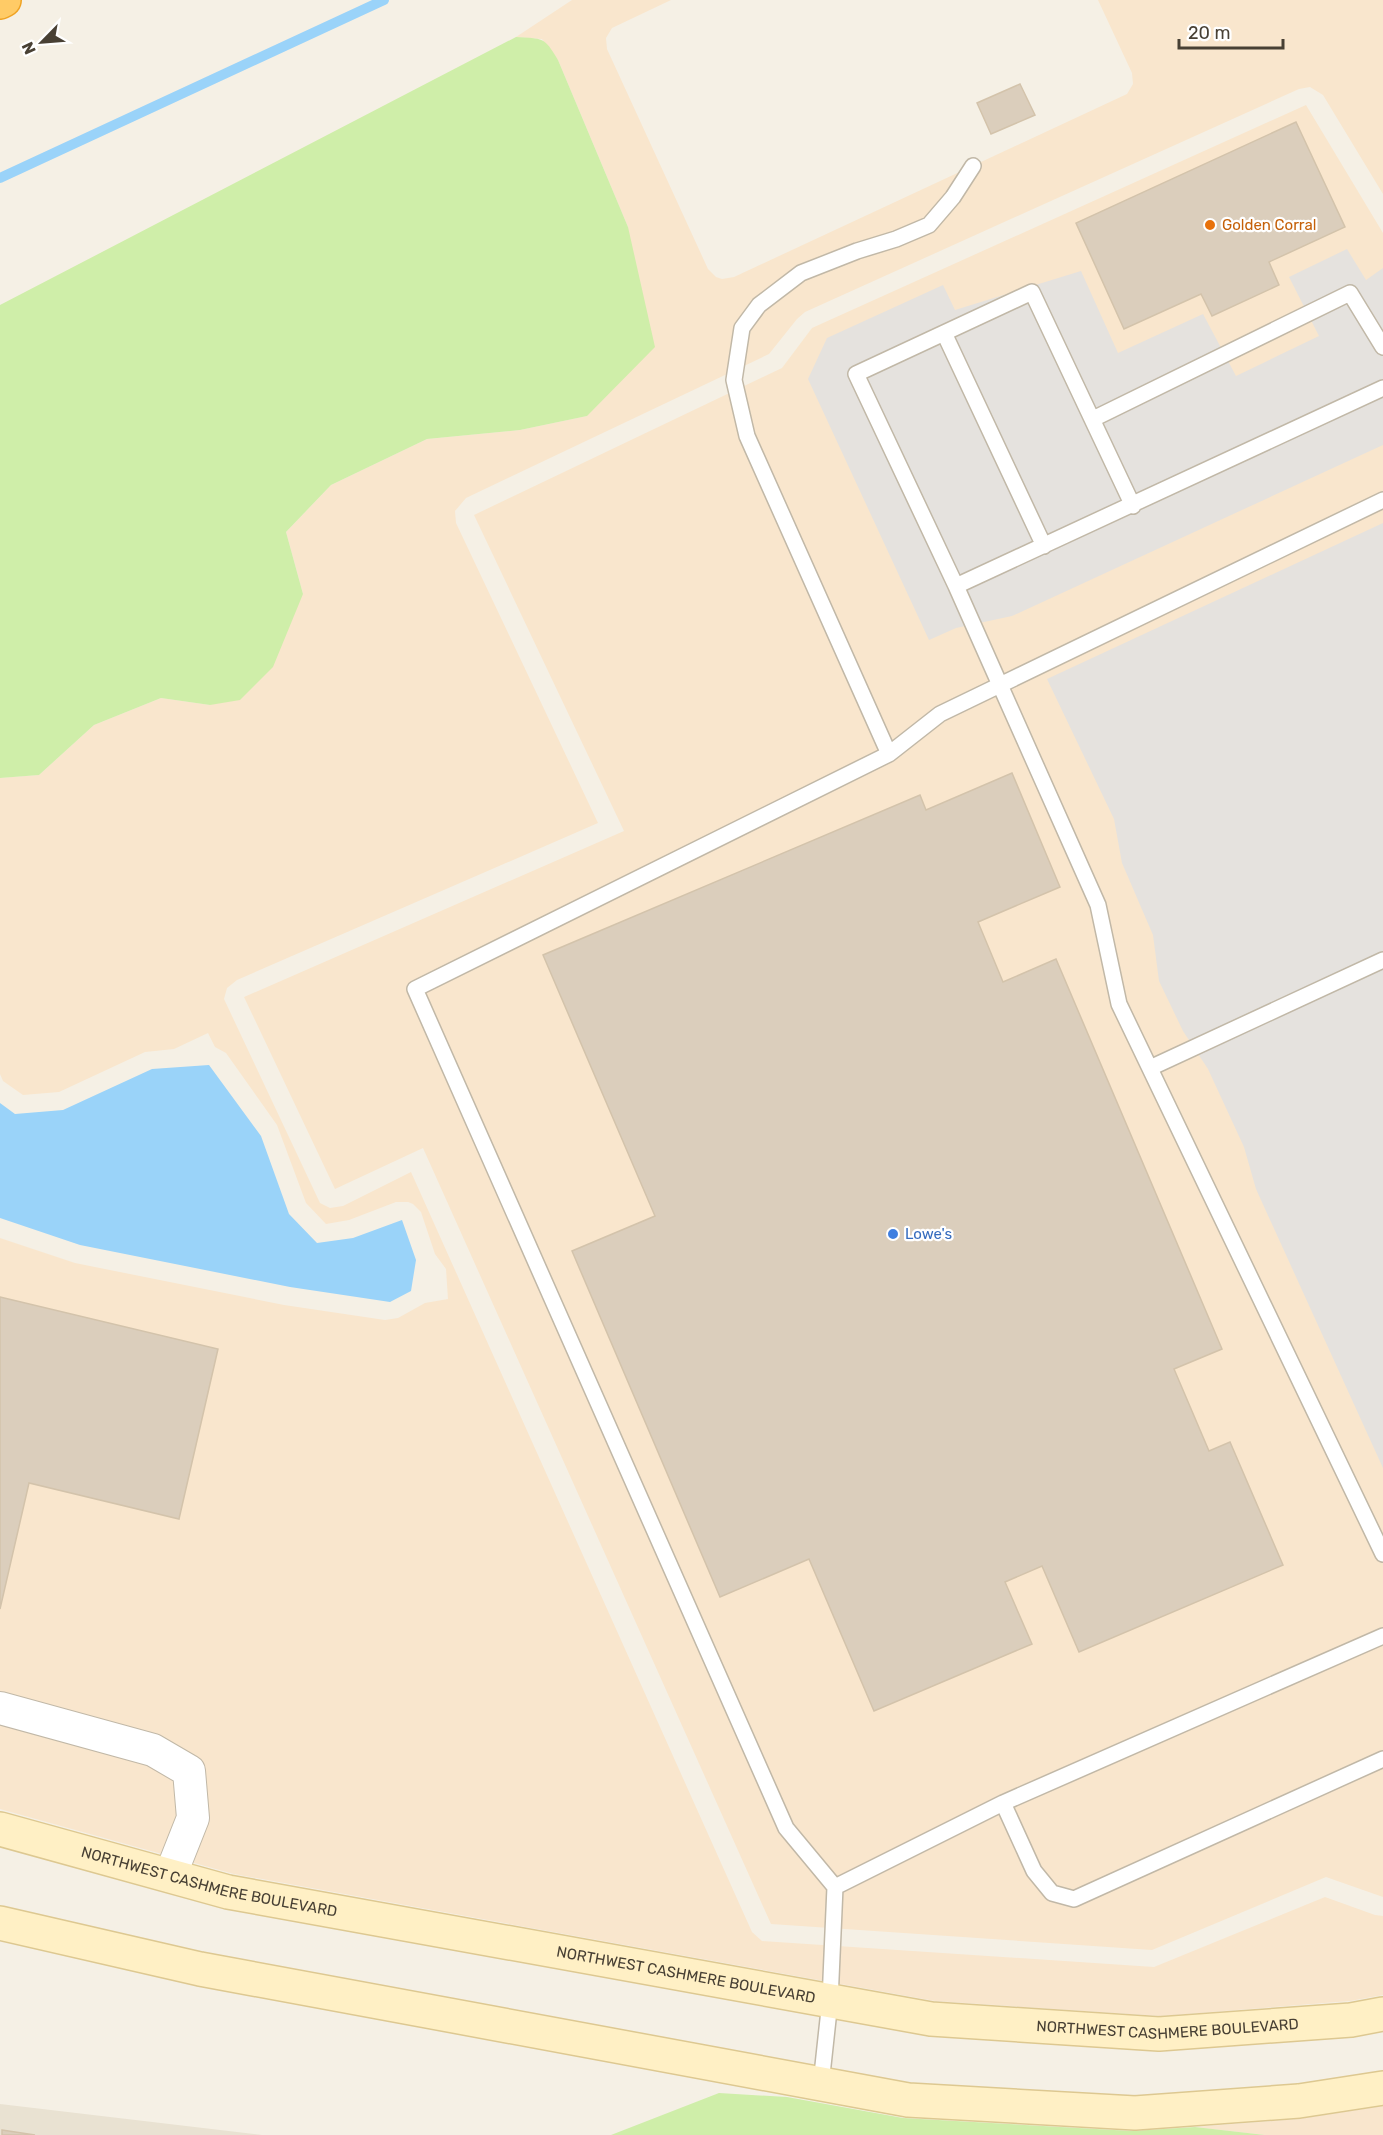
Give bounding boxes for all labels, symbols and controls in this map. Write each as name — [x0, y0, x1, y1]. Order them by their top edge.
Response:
north arrow — [12, 12, 72, 72]
scale bar — [1179, 12, 1282, 50]
text: 20 m — [1188, 22, 1230, 44]
text: N — [18, 39, 40, 57]
place label: Golden Corral — [1222, 216, 1316, 234]
marker: Golden Corral — [1203, 218, 1217, 232]
place label: Lowe's — [905, 1225, 952, 1243]
marker: Lowe's — [886, 1227, 900, 1241]
street label: NORTHWEST CASHMERE BOULEVARD — [79, 1843, 339, 1921]
street label: NORTHWEST CASHMERE BOULEVARD — [555, 1943, 817, 2007]
street label: NORTHWEST CASHMERE BOULEVARD — [1036, 2015, 1299, 2043]

